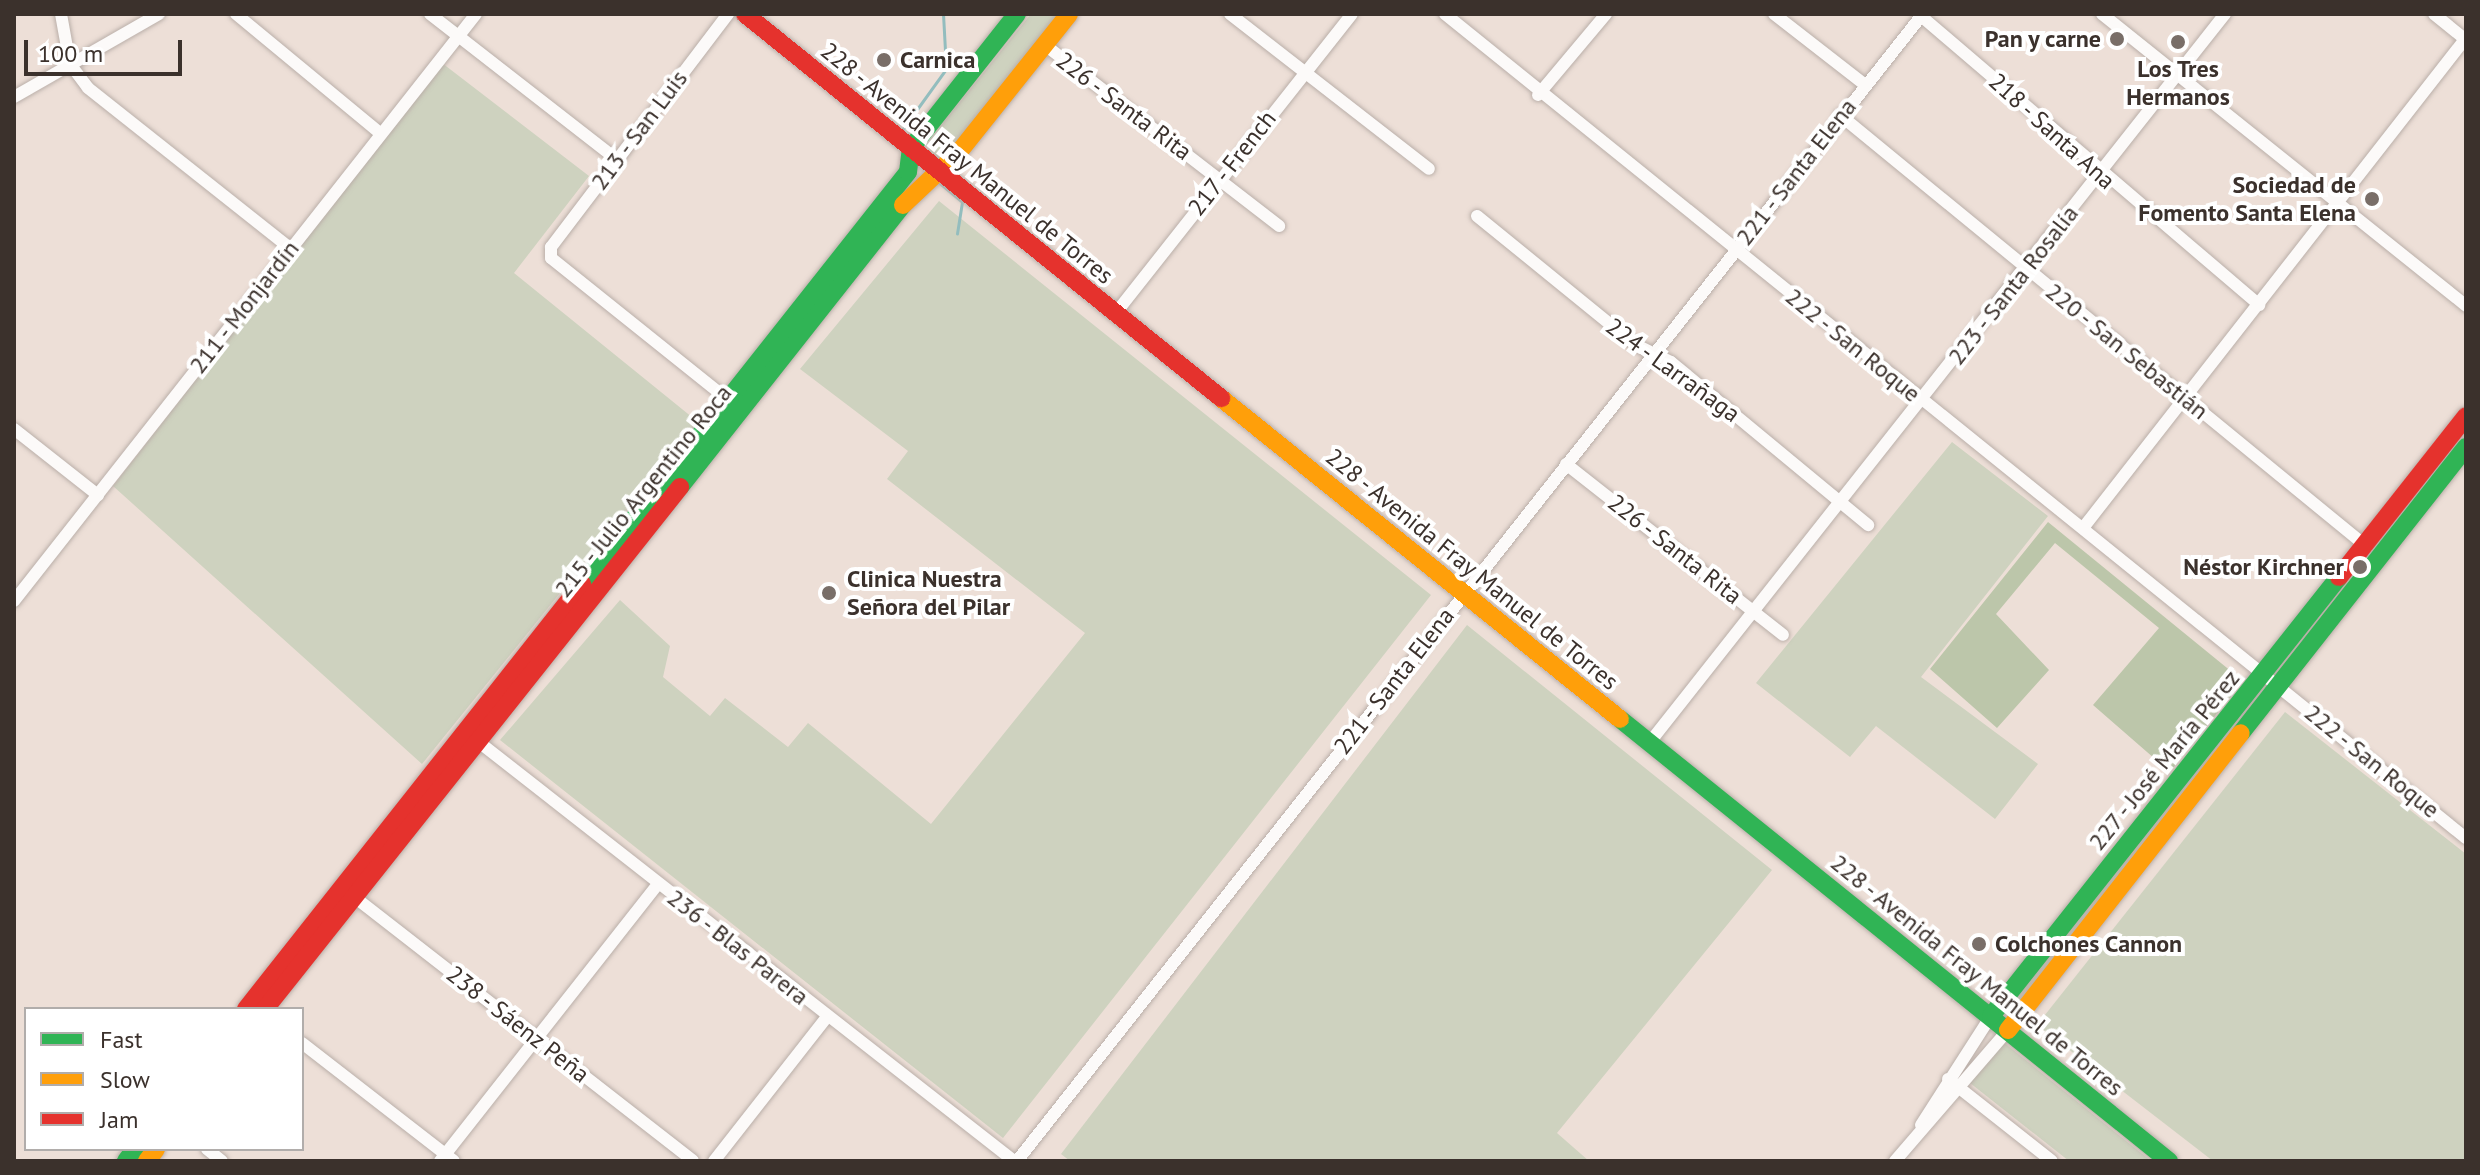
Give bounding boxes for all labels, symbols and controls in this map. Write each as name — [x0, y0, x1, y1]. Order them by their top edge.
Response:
scale bar — [28, 24, 186, 74]
place label: Pan y carne — [1983, 25, 2101, 53]
marker: Pan y carne — [2108, 30, 2126, 48]
marker: Los Tres Hermanos — [2169, 33, 2187, 51]
street label: 228 - Avenida Fray Manuel de Torres — [813, 34, 1121, 292]
text: 100 m — [38, 38, 103, 69]
street label: 226 - Santa Rita — [1049, 45, 1199, 167]
place label: Carnica — [900, 46, 975, 74]
marker: Carnica — [875, 51, 893, 69]
place label: Los Tres Hermanos — [2126, 55, 2230, 111]
street label: 213 - San Luis — [583, 63, 695, 197]
street label: 218 - Santa Ana — [1981, 65, 2123, 197]
street label: 221 - Santa Elena — [1729, 91, 1863, 253]
street label: 217 - French — [1180, 103, 1284, 223]
place label: Sociedad de Fomento Santa Elena — [2138, 171, 2356, 227]
marker: Sociedad de Fomento Santa Elena — [2363, 190, 2381, 208]
street label: 223 - Santa Rosalía — [1941, 198, 2085, 372]
street label: 211 - Monjardín — [182, 233, 306, 381]
street label: 220 - San Sebastián — [2039, 275, 2215, 427]
street label: 222 - San Roque — [1778, 281, 1928, 409]
street label: 224 - Larrañaga — [1599, 311, 1747, 429]
street label: 215 - Julio Argentino Roca — [547, 377, 739, 605]
street label: 228 - Avenida Fray Manuel de Torres — [1318, 440, 1626, 698]
street label: 226 - Santa Rita — [1601, 487, 1749, 611]
place label: Néstor Kirchner — [2183, 553, 2344, 581]
marker: Néstor Kirchner — [2351, 558, 2369, 576]
place label: Clinica Nuestra Señora del Pilar — [847, 565, 1010, 621]
marker: Clinica Nuestra Señora del Pilar — [818, 582, 840, 604]
street label: 221 - Santa Elena — [1327, 600, 1461, 762]
street label: 227 - José María Pérez — [2081, 662, 2247, 858]
street label: 222 - San Roque — [2297, 697, 2447, 825]
street label: 228 - Avenida Fray Manuel de Torres — [1823, 846, 2131, 1104]
street label: 236 - Blas Parera — [660, 882, 816, 1012]
place label: Colchones Cannon — [1995, 930, 2183, 958]
marker: Colchones Cannon — [1970, 935, 1988, 953]
street label: 238 - Sáenz Peña — [439, 958, 597, 1090]
legend — [24, 1007, 304, 1151]
text: Fast — [100, 1024, 143, 1055]
text: Slow — [100, 1064, 150, 1095]
text: Jam — [100, 1104, 138, 1135]

